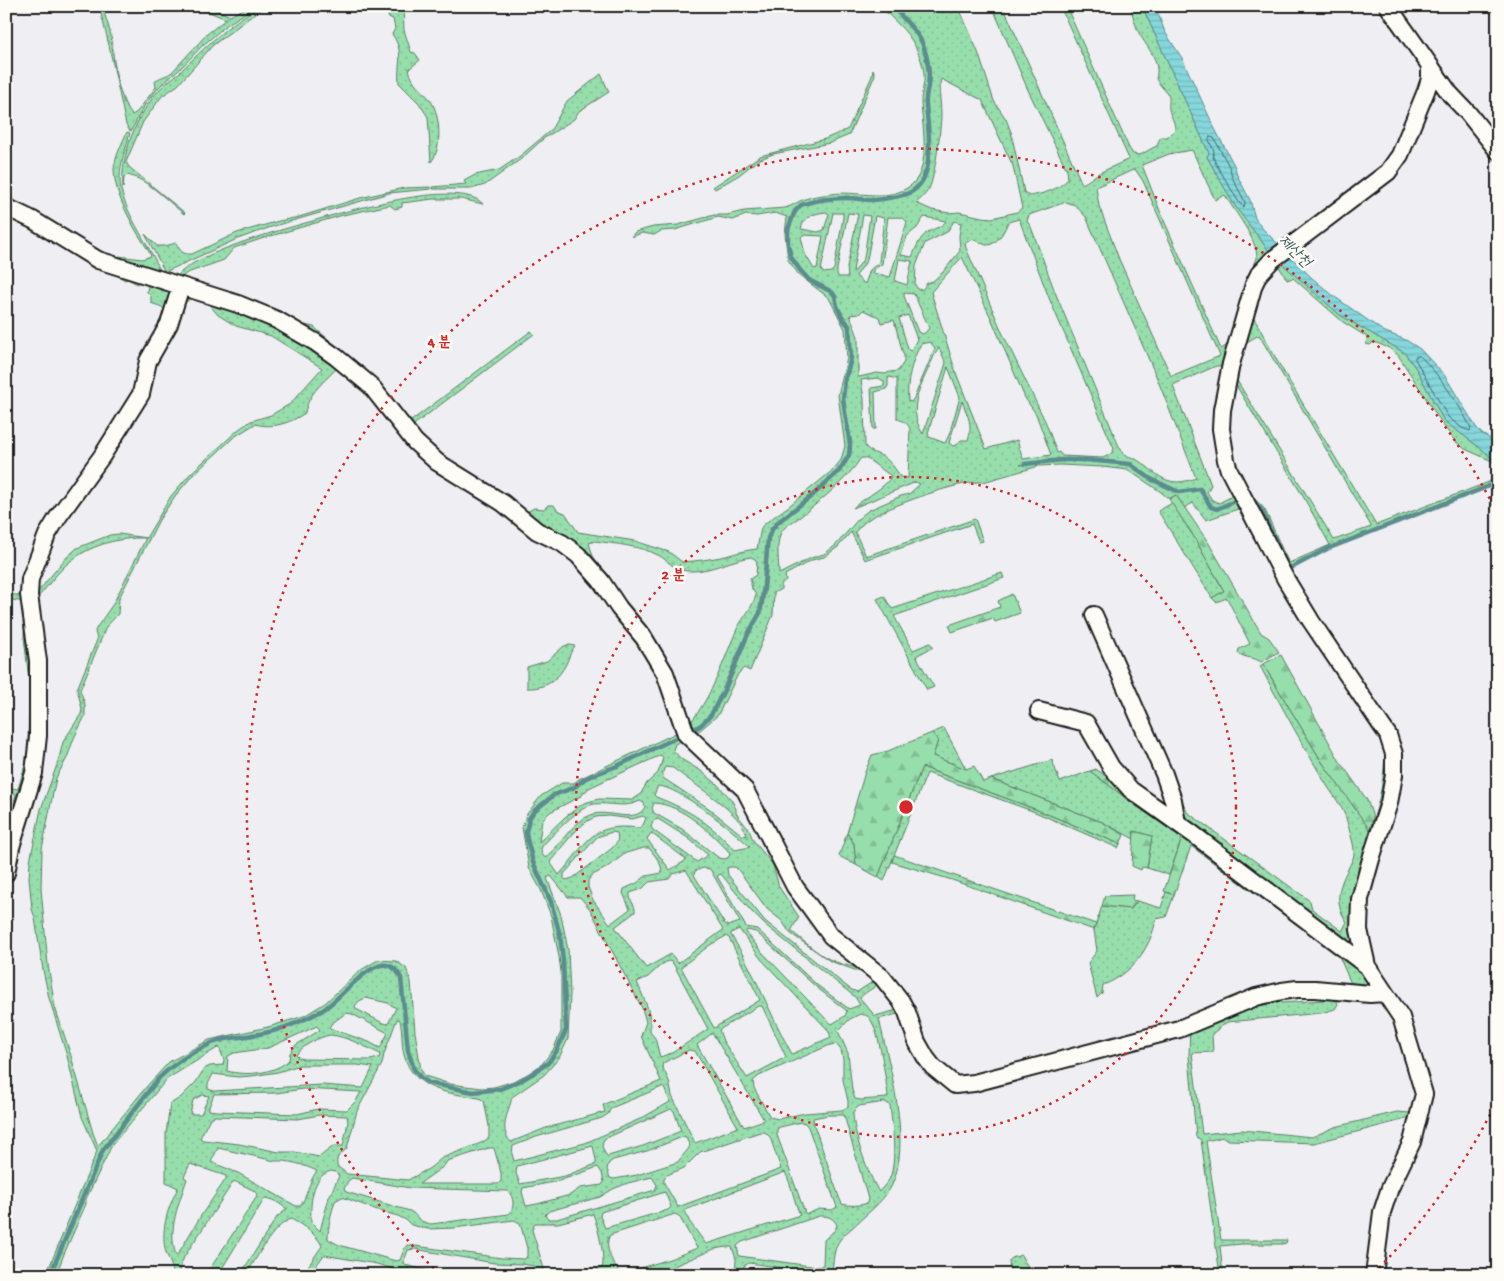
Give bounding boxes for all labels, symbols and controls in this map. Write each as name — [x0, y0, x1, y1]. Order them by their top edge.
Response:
water label: 제산천 — [1273, 232, 1316, 274]
text: 4 분 — [427, 334, 450, 352]
text: 2 분 — [662, 567, 684, 585]
centre of rings — [897, 798, 915, 816]

